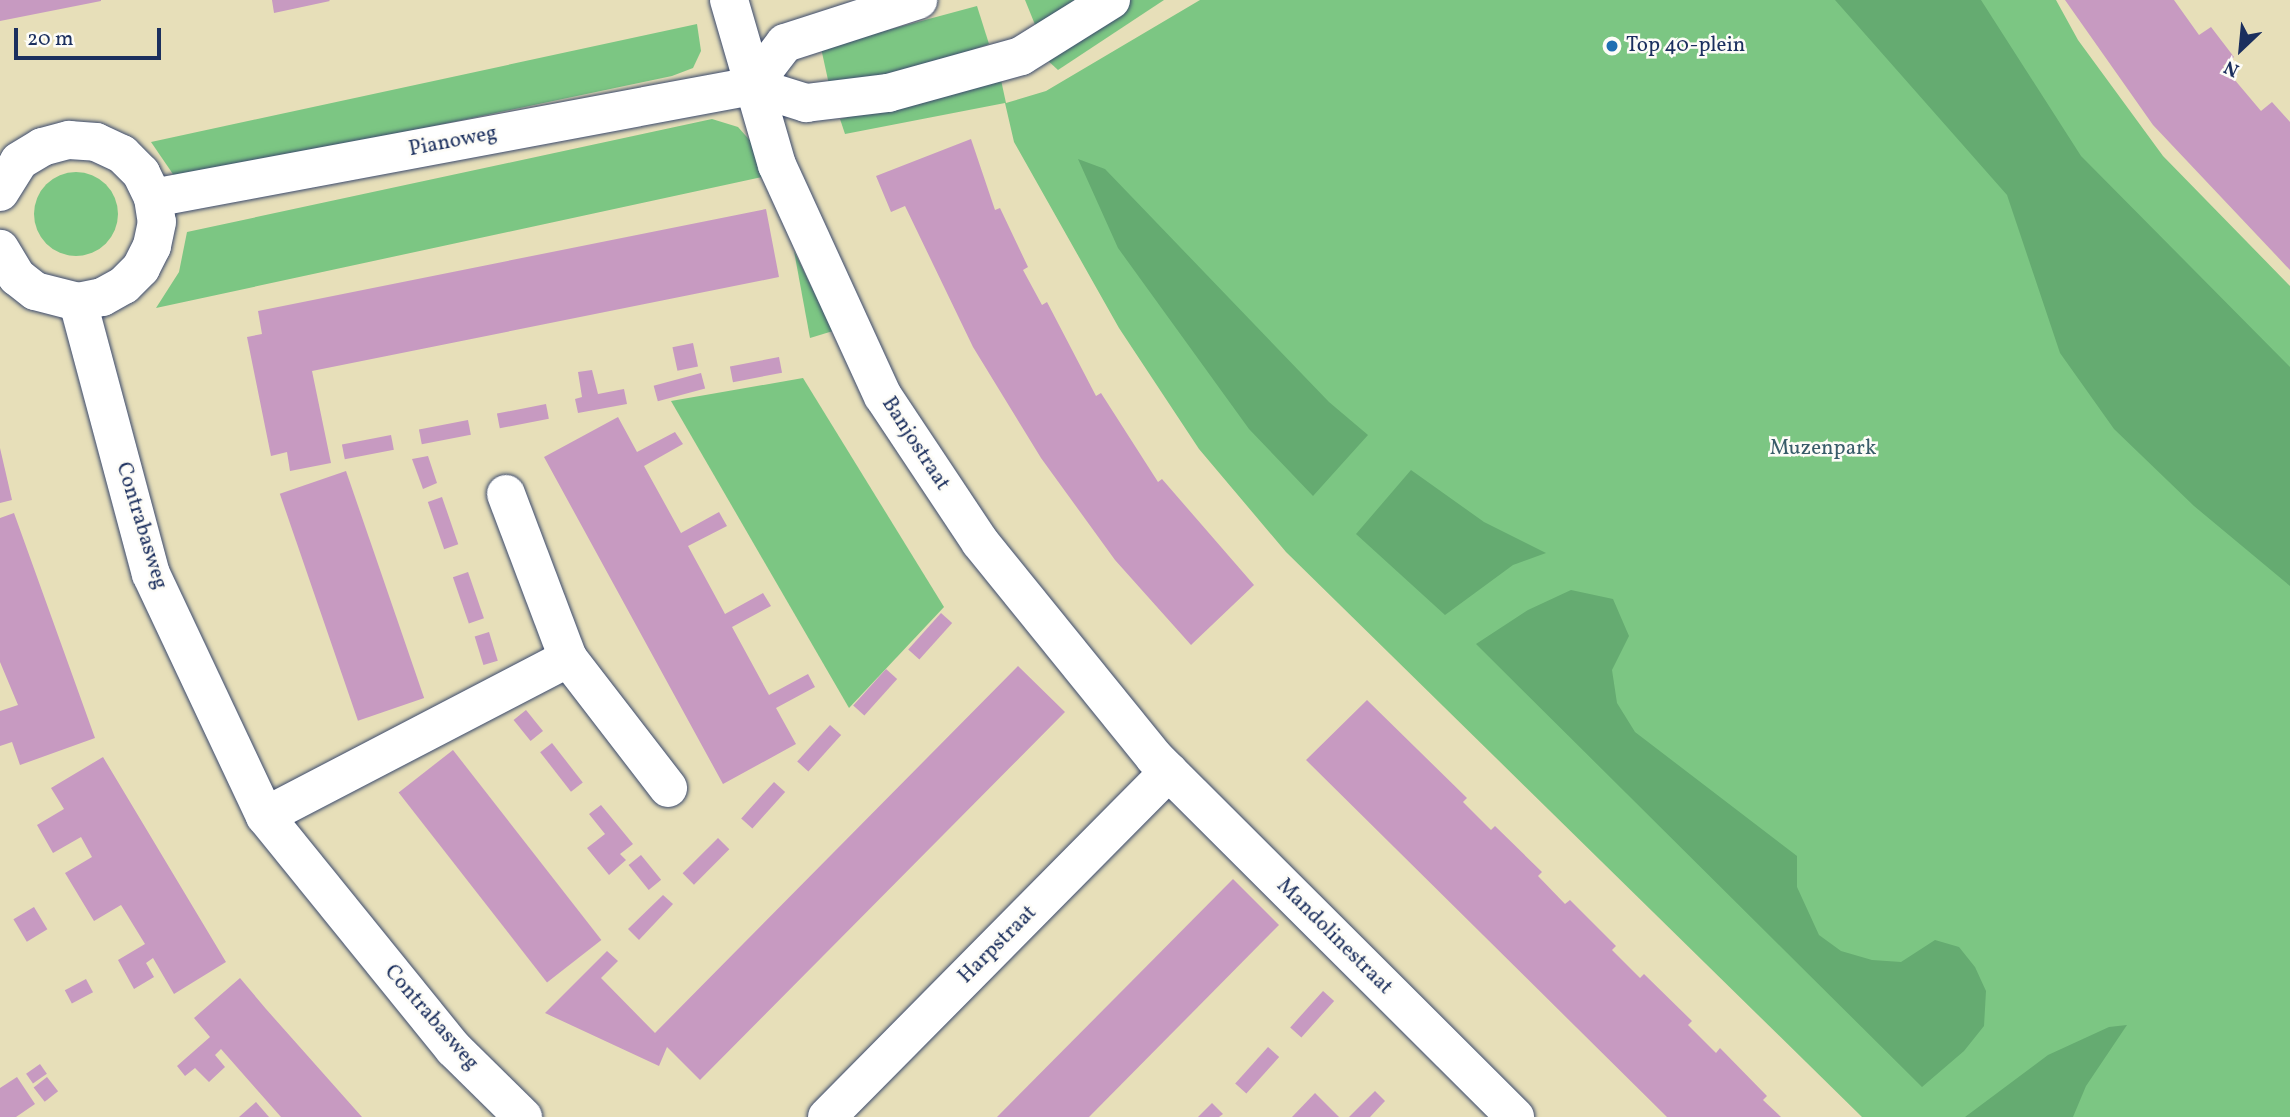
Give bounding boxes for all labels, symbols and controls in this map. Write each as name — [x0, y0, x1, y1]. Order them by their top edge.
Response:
scale bar — [18, 14, 164, 58]
north arrow — [2206, 14, 2276, 84]
text: 20 m — [27, 25, 73, 54]
place label: Top 40-plein — [1626, 33, 1745, 59]
marker: Top 40-plein — [1604, 38, 1620, 54]
text: N — [2220, 53, 2244, 83]
street label: Pianoweg — [407, 121, 499, 163]
street label: Banjostraat — [875, 393, 955, 495]
park label: Muzenpark — [1770, 436, 1876, 462]
street label: Contrabasweg — [110, 460, 172, 592]
street label: Mandolinestraat — [1271, 874, 1397, 1000]
street label: Harpstraat — [954, 901, 1042, 989]
street label: Contrabasweg — [378, 960, 484, 1076]

